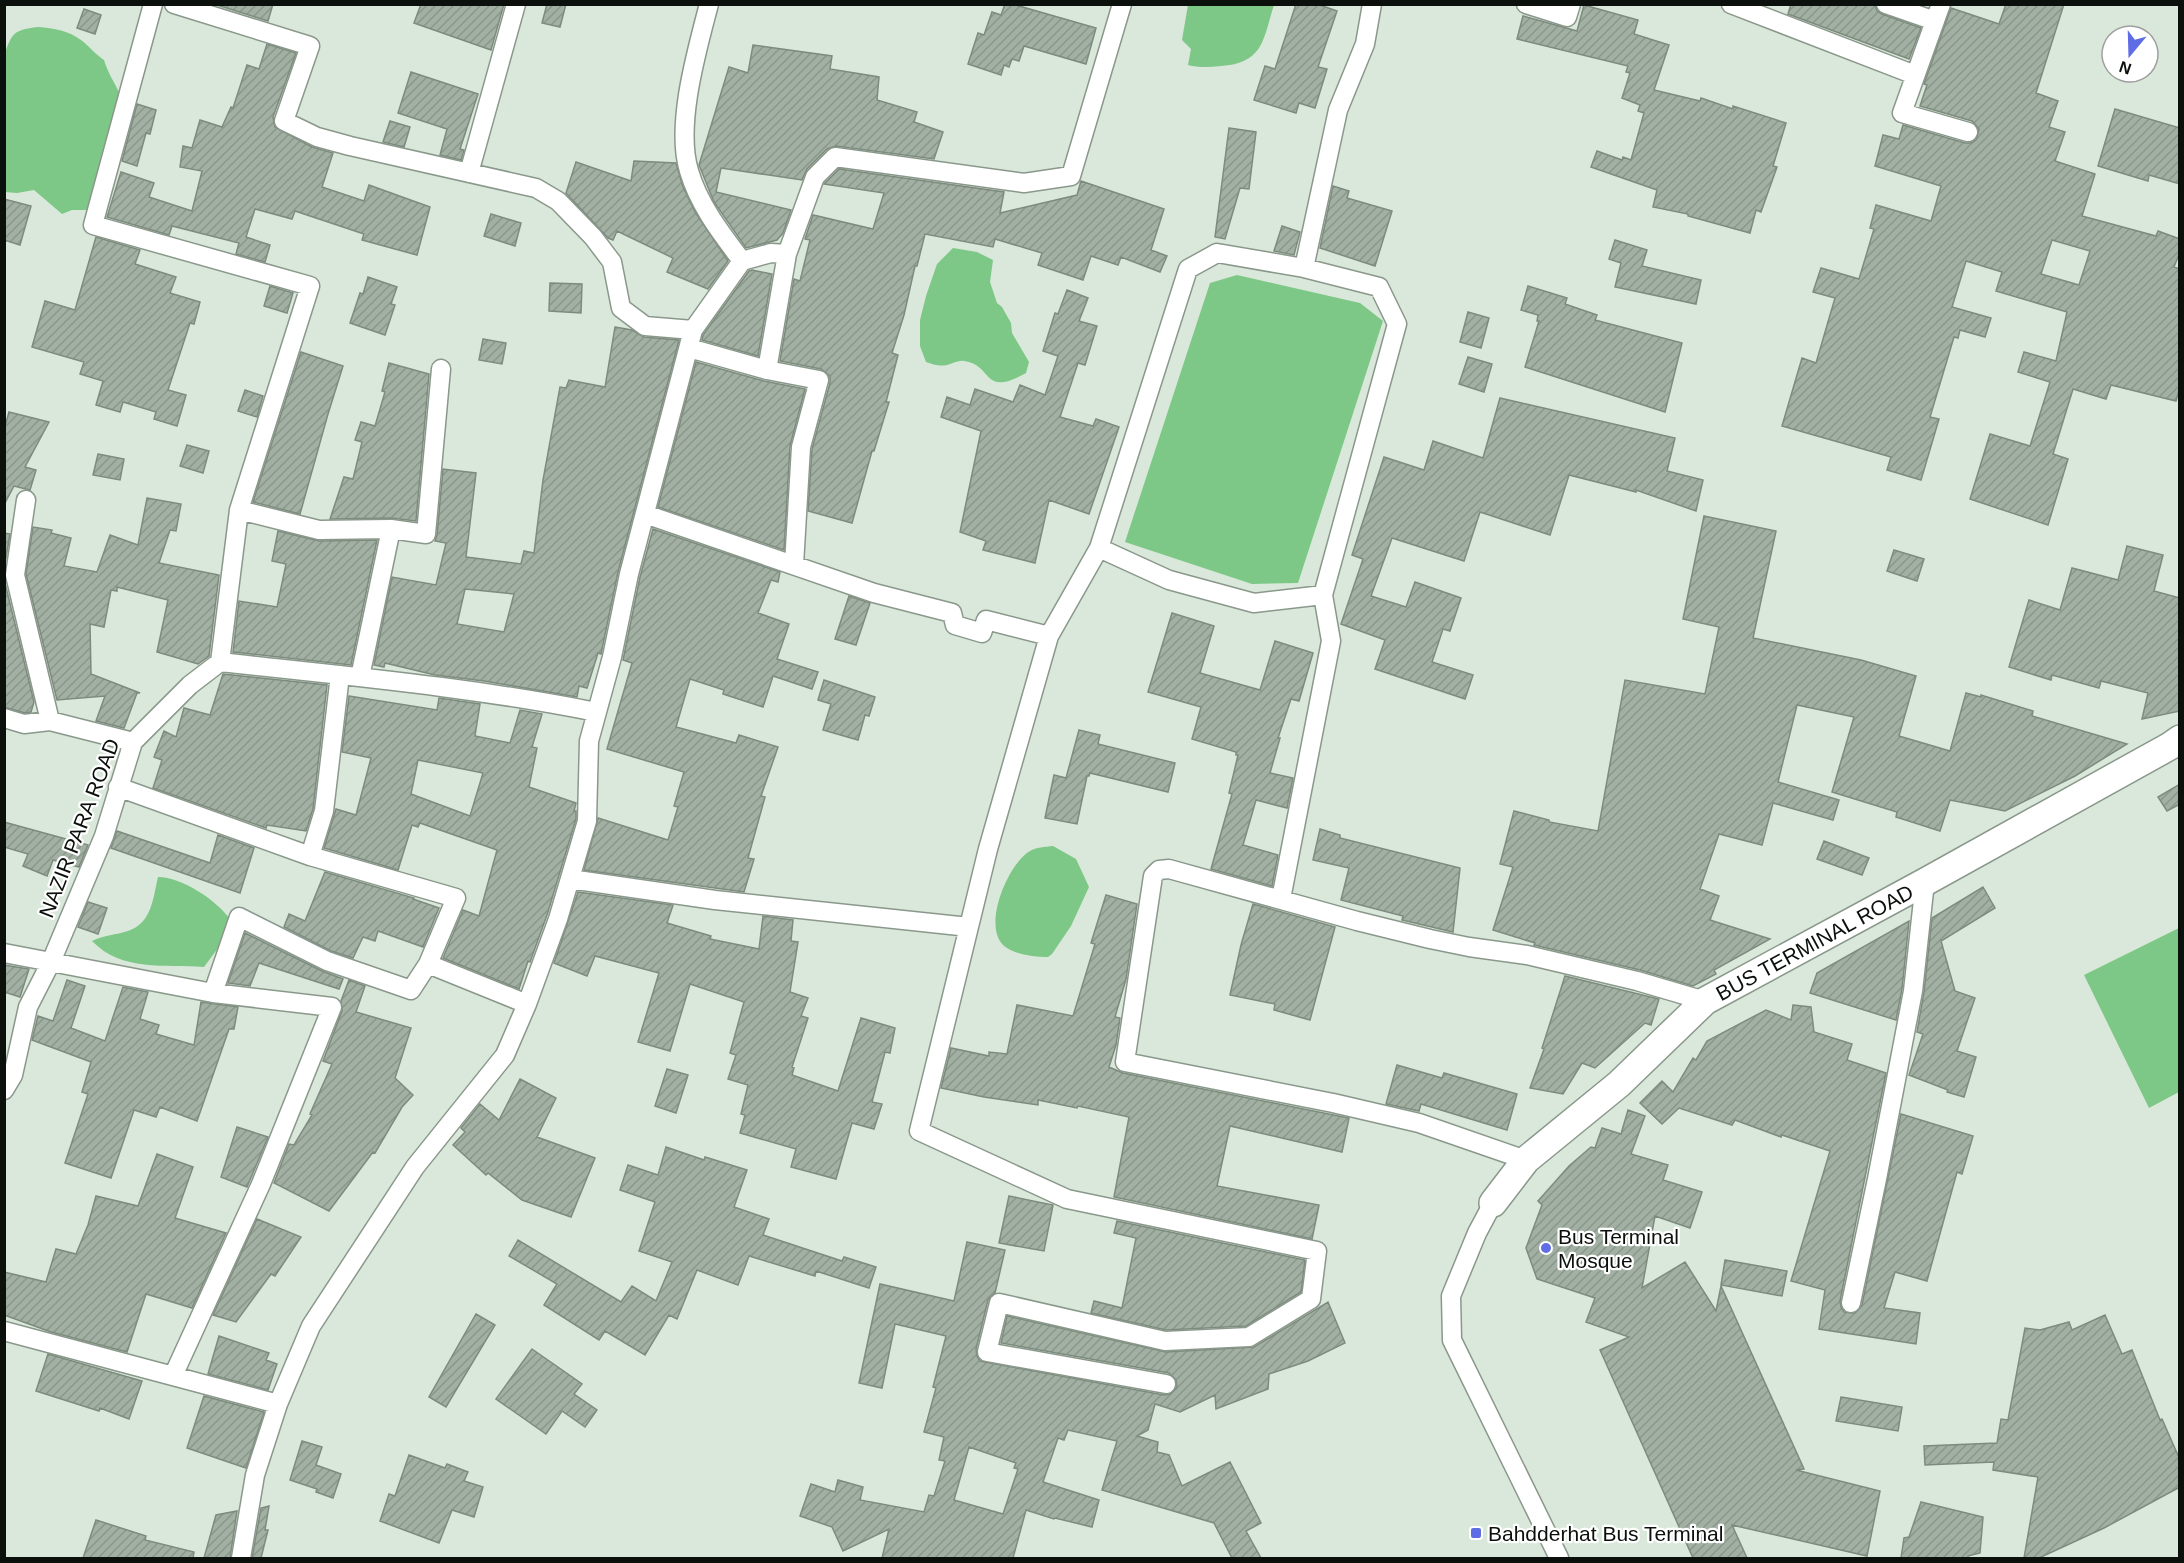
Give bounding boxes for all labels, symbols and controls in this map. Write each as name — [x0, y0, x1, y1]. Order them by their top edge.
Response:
north arrow — [2100, 24, 2160, 84]
text: N — [2117, 58, 2134, 78]
street label: NAZIR PARA ROAD — [34, 735, 124, 921]
street label: BUS TERMINAL ROAD — [1712, 879, 1917, 1005]
place label: Bus Terminal Mosque — [1558, 1225, 1679, 1272]
marker: Bus Terminal Mosque — [1539, 1241, 1553, 1255]
place label: Bahdderhat Bus Terminal — [1488, 1522, 1723, 1545]
marker: Bahdderhat Bus Terminal — [1469, 1526, 1483, 1540]

